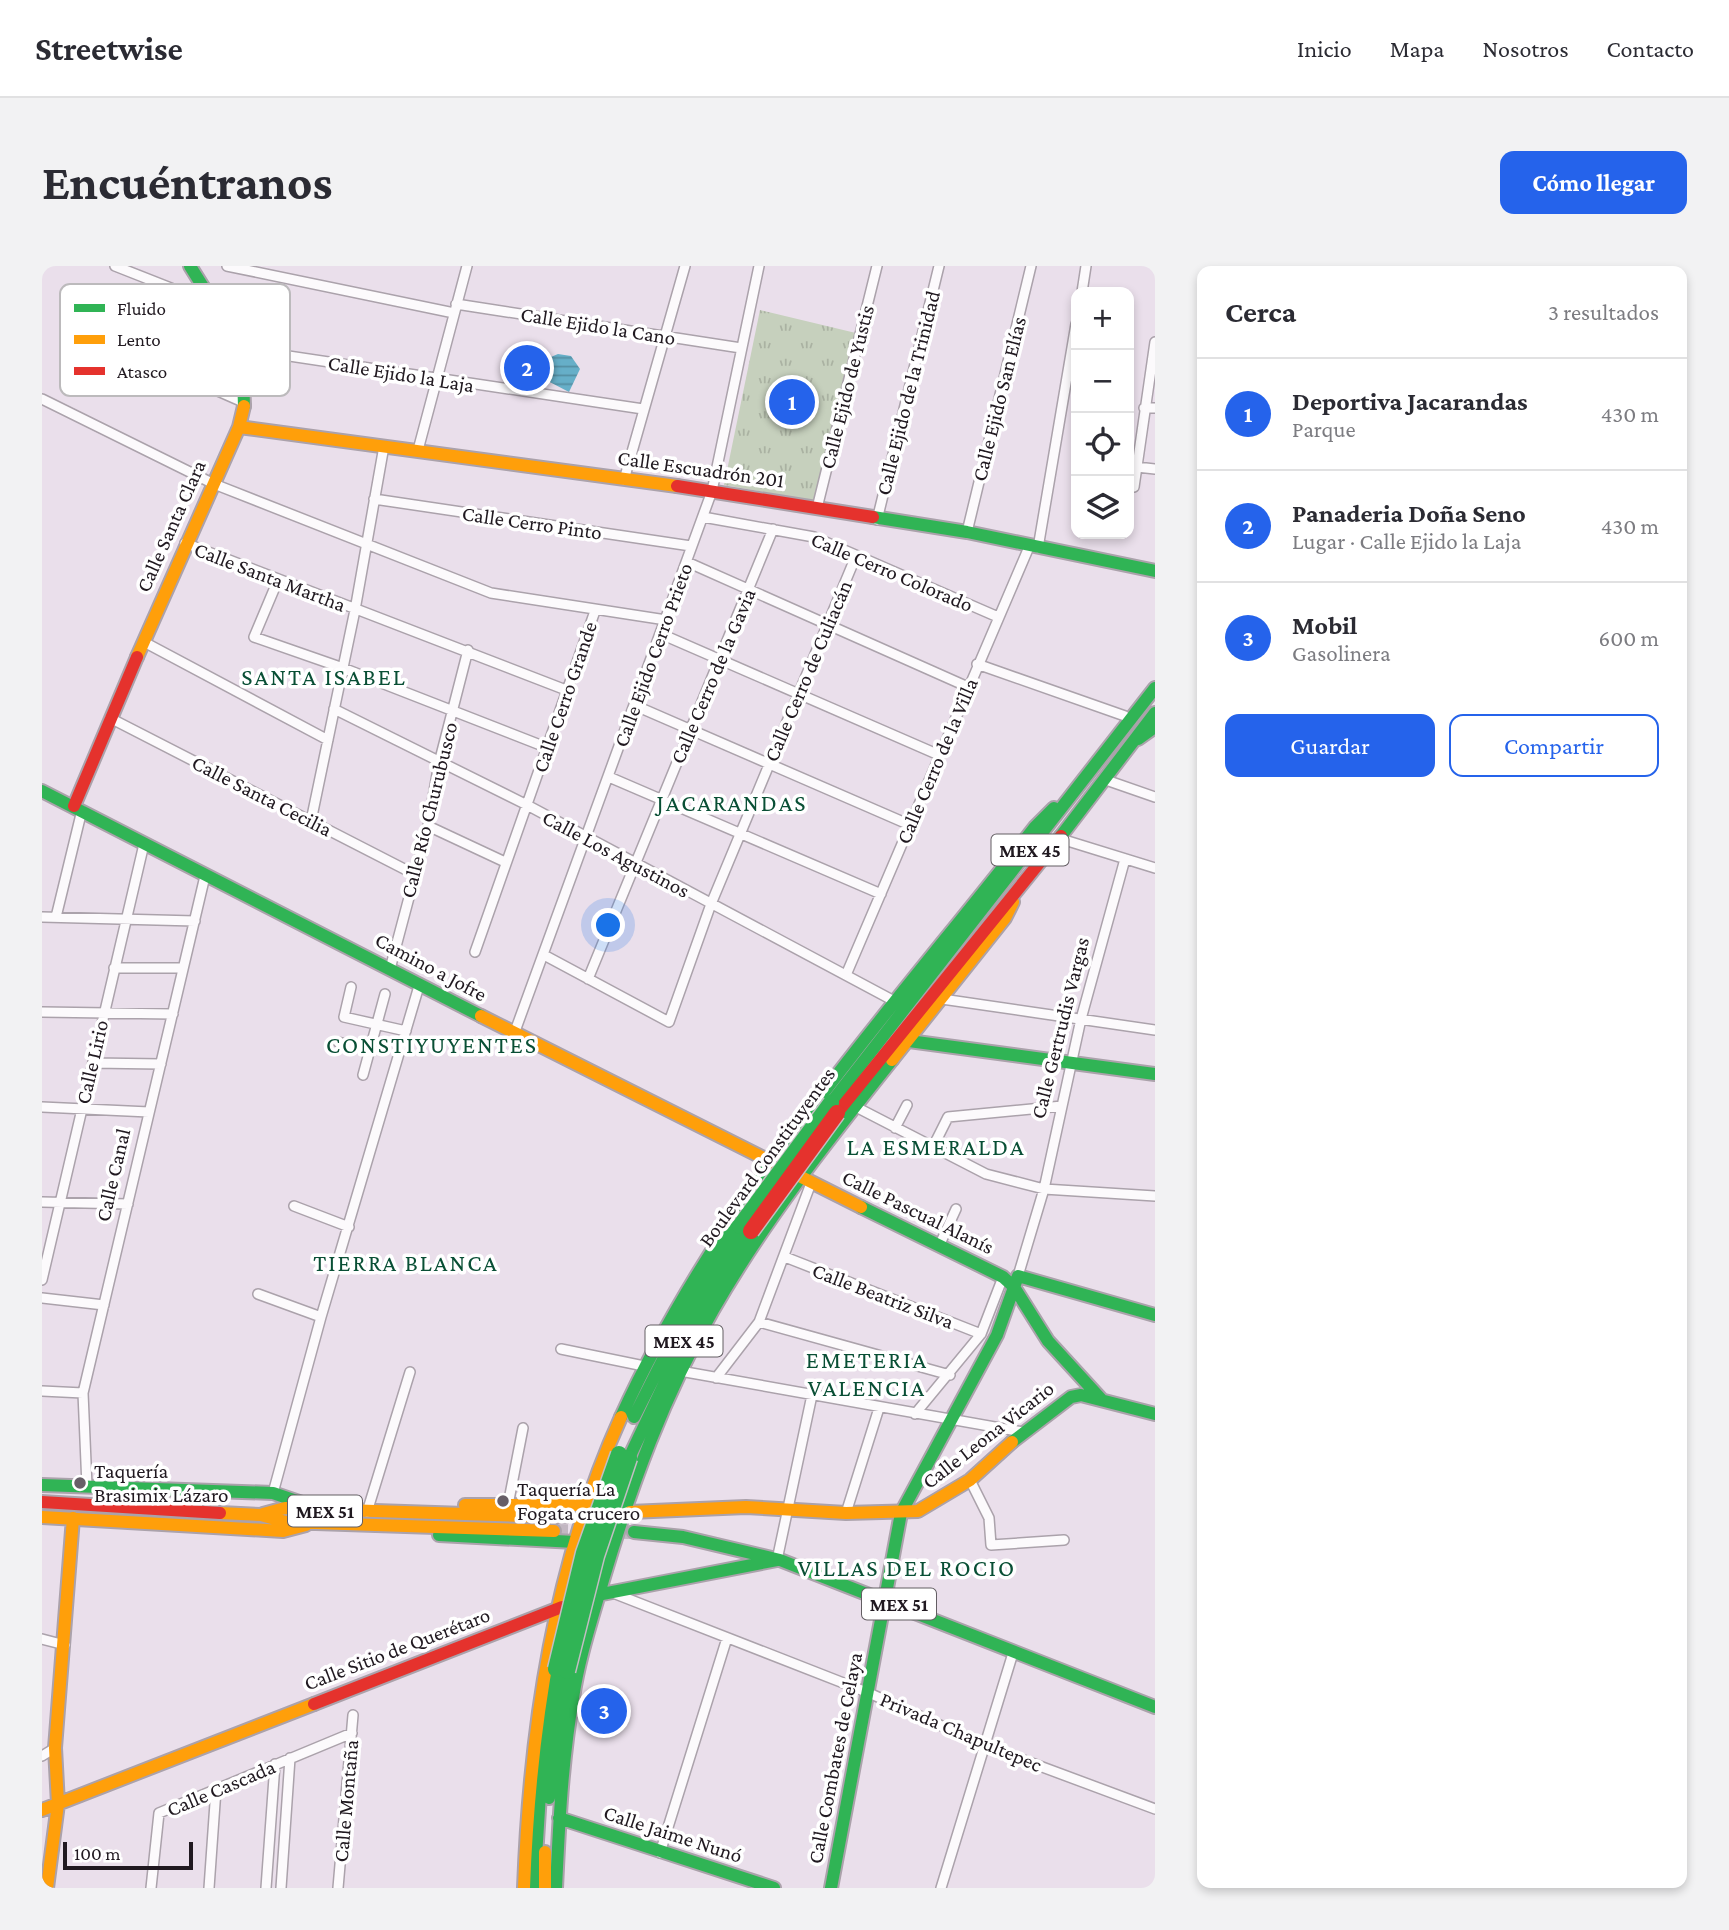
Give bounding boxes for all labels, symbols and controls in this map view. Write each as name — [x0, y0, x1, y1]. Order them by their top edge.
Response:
text: Streetwise — [35, 30, 183, 67]
text: Inicio — [1297, 35, 1352, 62]
text: Mapa — [1390, 35, 1444, 62]
text: Nosotros — [1482, 35, 1569, 62]
text: Contacto — [1607, 35, 1694, 62]
button: Cómo llegar — [1500, 151, 1687, 214]
text: Encuéntranos — [42, 155, 332, 210]
legend — [60, 284, 290, 396]
map controls — [1071, 287, 1134, 539]
button: + — [1071, 287, 1134, 350]
street label: Calle Ejido de la Trinidad — [871, 288, 945, 498]
text: Cerca — [1225, 295, 1296, 328]
text: Fluido — [117, 298, 166, 319]
text: 3 resultados — [1548, 299, 1659, 325]
street label: Calle Ejido la Cano — [519, 302, 677, 350]
street label: Calle Ejido de Yustis — [815, 303, 879, 471]
street label: Calle Ejido San Elías — [967, 314, 1031, 484]
text: Lento — [117, 329, 161, 350]
pin: 2 — [504, 342, 550, 394]
button: − — [1071, 350, 1134, 413]
street label: Calle Ejido la Laja — [326, 351, 476, 397]
text: Atasco — [117, 361, 167, 382]
pin: 1 — [769, 376, 815, 428]
text: Deportiva Jacarandas — [1292, 387, 1528, 416]
text: 1 — [1244, 401, 1252, 427]
text: 430 m — [1601, 401, 1659, 427]
button: locate — [1071, 413, 1134, 476]
text: Parque — [1292, 416, 1356, 442]
street label: Calle Escuadrón 201 — [616, 445, 786, 493]
street label: Calle Santa Clara — [131, 456, 211, 596]
button: layers — [1071, 476, 1134, 539]
text: Panaderia Doña Seno — [1292, 499, 1526, 528]
street label: Calle Cerro Pinto — [460, 501, 604, 545]
text: 2 — [1242, 513, 1254, 539]
text: 430 m — [1601, 513, 1659, 539]
street label: Calle Cerro Colorado — [807, 527, 977, 617]
text: Lugar · Calle Ejido la Laja — [1292, 528, 1521, 554]
street label: Calle Santa Martha — [191, 537, 349, 617]
street label: Calle Ejido Cerro Prieto — [609, 560, 697, 750]
street label: Calle Cerro de Culiacán — [759, 577, 857, 765]
street label: Calle Cerro de la Gavia — [665, 585, 761, 767]
text: Mobil — [1292, 611, 1357, 640]
street label: Calle Cerro Grande — [528, 618, 602, 776]
text: 3 — [1242, 625, 1254, 651]
text: 600 m — [1599, 625, 1659, 651]
text: Gasolinera — [1292, 640, 1391, 666]
district label: SANTA ISABEL — [241, 663, 407, 690]
street label: Calle Cerro de la Villa — [891, 674, 983, 848]
button: Guardar — [1225, 714, 1435, 777]
button: Compartir — [1449, 714, 1659, 777]
street label: Calle Río Churubusco — [396, 720, 462, 900]
street label: Calle Santa Cecilia — [188, 750, 336, 842]
district label: JACARANDAS — [655, 789, 807, 816]
street label: Calle Los Agustinos — [538, 805, 694, 903]
road number: MEX 45 — [992, 834, 1068, 866]
your location — [591, 908, 625, 942]
street label: Camino a Jofre — [371, 928, 491, 1006]
street label: Calle Gertrudis Vargas — [1026, 935, 1094, 1121]
street label: Calle Lirio — [71, 1018, 113, 1106]
district label: CONSTIYUYENTES — [326, 1031, 538, 1058]
street label: Boulevard Constituyentes — [694, 1063, 840, 1251]
street label: Calle Canal — [91, 1126, 135, 1224]
district label: LA ESMERALDA — [846, 1133, 1026, 1160]
street label: Calle Pascual Alanís — [838, 1165, 998, 1259]
district label: TIERRA BLANCA — [313, 1249, 499, 1276]
street label: Calle Beatriz Silva — [809, 1258, 957, 1334]
road number: MEX 45 — [646, 1326, 722, 1357]
district label: EMETERIA VALENCIA — [806, 1346, 928, 1401]
street label: Calle Leona Vicario — [917, 1376, 1059, 1494]
place label: Taquería Brasimix Lázaro — [94, 1459, 228, 1507]
marker: Taquería Brasimix Lázaro — [72, 1475, 88, 1491]
place label: Taquería La Fogata crucero — [517, 1477, 640, 1525]
marker: Taquería La Fogata crucero — [495, 1493, 511, 1509]
road number: MEX 51 — [288, 1496, 362, 1526]
district label: VILLAS DEL ROCIO — [798, 1554, 1016, 1581]
road number: MEX 51 — [862, 1588, 936, 1620]
street label: Calle Sitio de Querétaro — [301, 1602, 493, 1696]
street label: Calle Combates de Celaya — [803, 1650, 867, 1866]
pin: 3 — [581, 1685, 627, 1737]
street label: Privada Chapultepec — [876, 1687, 1046, 1777]
street label: Calle Montaña — [329, 1738, 363, 1863]
street label: Calle Cascada — [163, 1754, 279, 1822]
street label: Calle Jaime Nunó — [601, 1800, 745, 1868]
scale bar — [63, 1839, 192, 1871]
text: 100 m — [74, 1843, 121, 1864]

